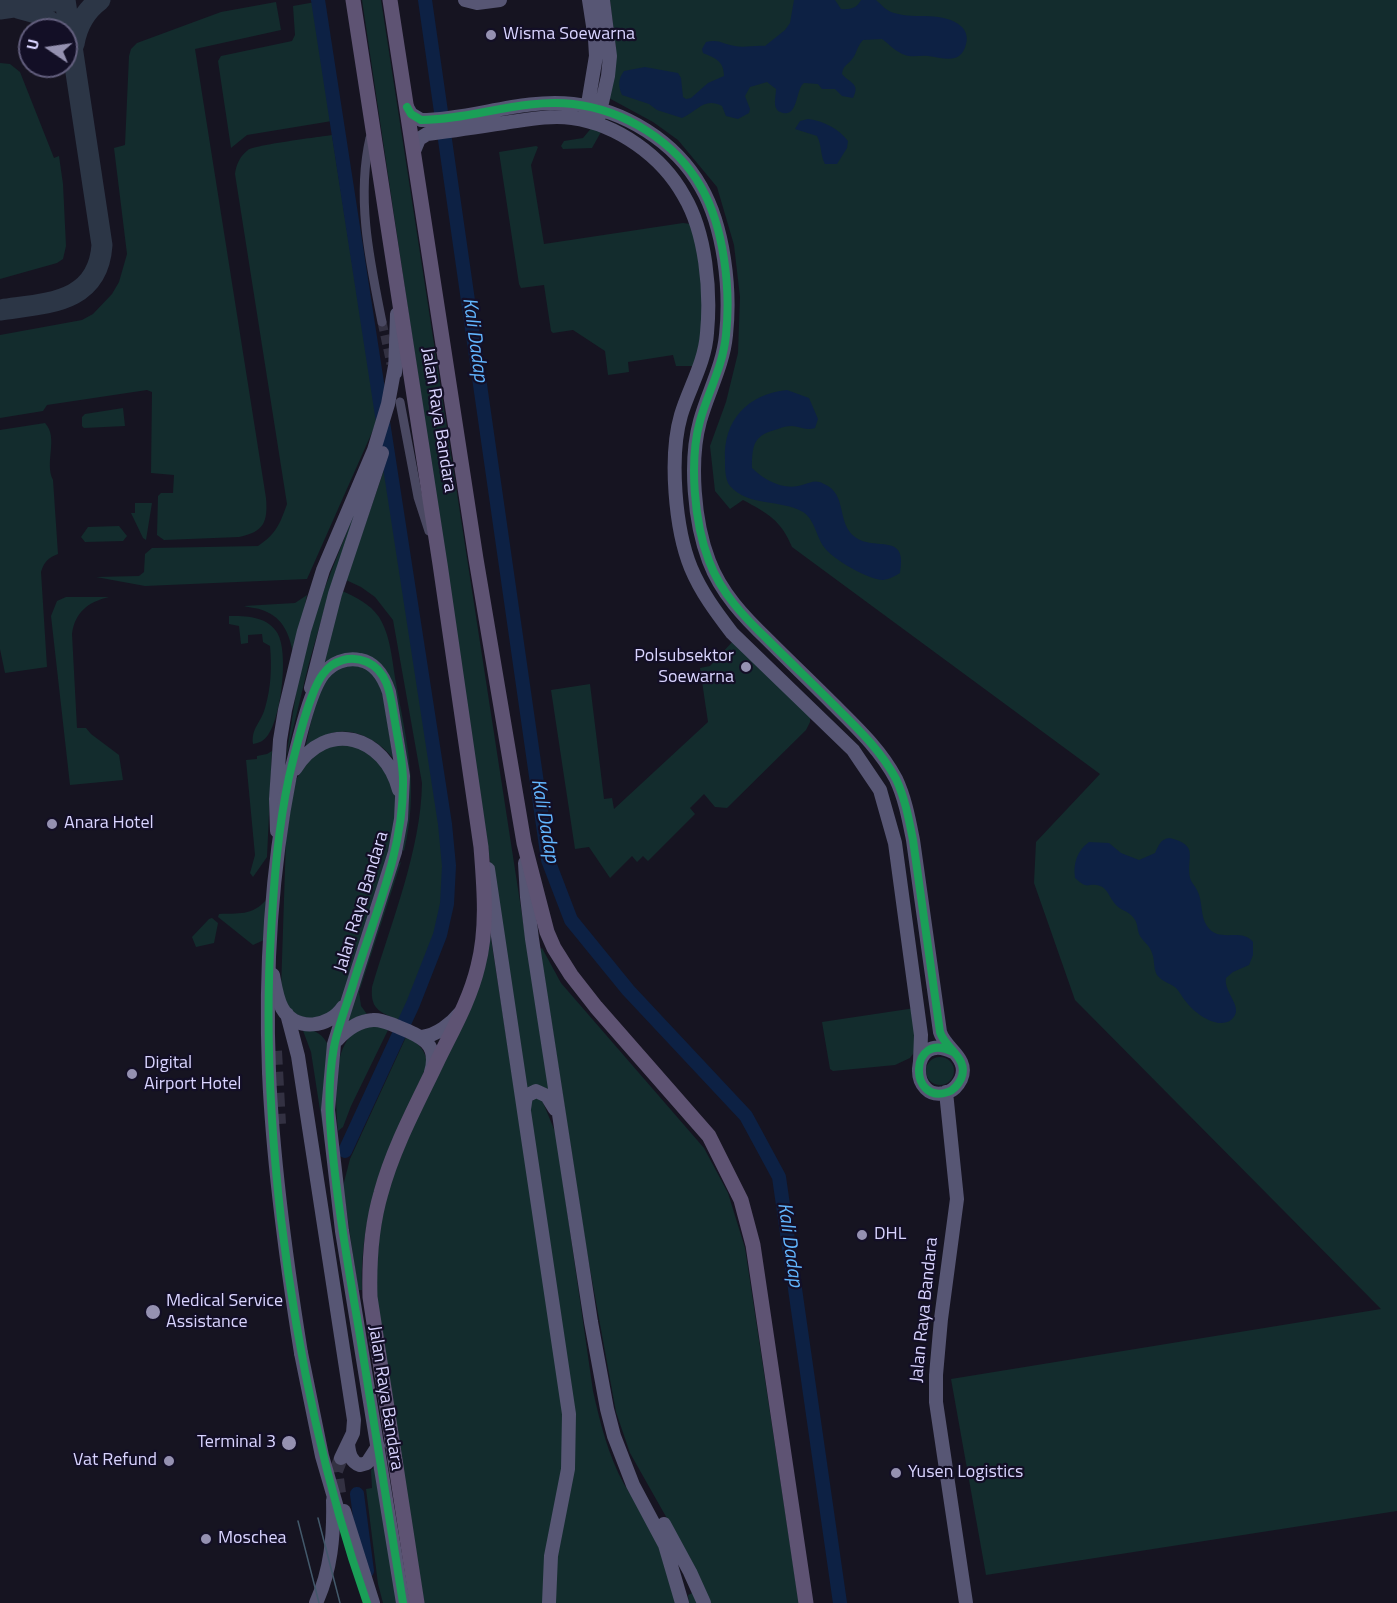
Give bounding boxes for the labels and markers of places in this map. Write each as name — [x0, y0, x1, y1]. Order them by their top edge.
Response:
place label: Wisma Soewarna — [503, 24, 635, 46]
marker: Wisma Soewarna — [484, 28, 498, 42]
place label: Polsubsektor Soewarna — [634, 646, 734, 688]
marker: Polsubsektor Soewarna — [739, 660, 753, 674]
place label: Anara Hotel — [64, 813, 154, 835]
marker: Anara Hotel — [45, 817, 59, 831]
place label: Digital Airport Hotel — [144, 1053, 241, 1096]
marker: Digital Airport Hotel — [125, 1067, 139, 1081]
place label: DHL — [874, 1224, 906, 1246]
marker: DHL — [855, 1228, 869, 1242]
place label: Medical Service Assistance — [166, 1291, 283, 1334]
marker: Medical Service Assistance — [144, 1303, 162, 1321]
place label: Terminal 3 — [197, 1432, 276, 1454]
marker: Terminal 3 — [280, 1434, 298, 1452]
place label: Vat Refund — [73, 1450, 157, 1472]
marker: Vat Refund — [162, 1454, 176, 1468]
place label: Yusen Logistics — [908, 1462, 1023, 1484]
marker: Yusen Logistics — [889, 1466, 903, 1480]
place label: Moschea — [218, 1528, 287, 1550]
marker: Moschea — [199, 1532, 213, 1546]

